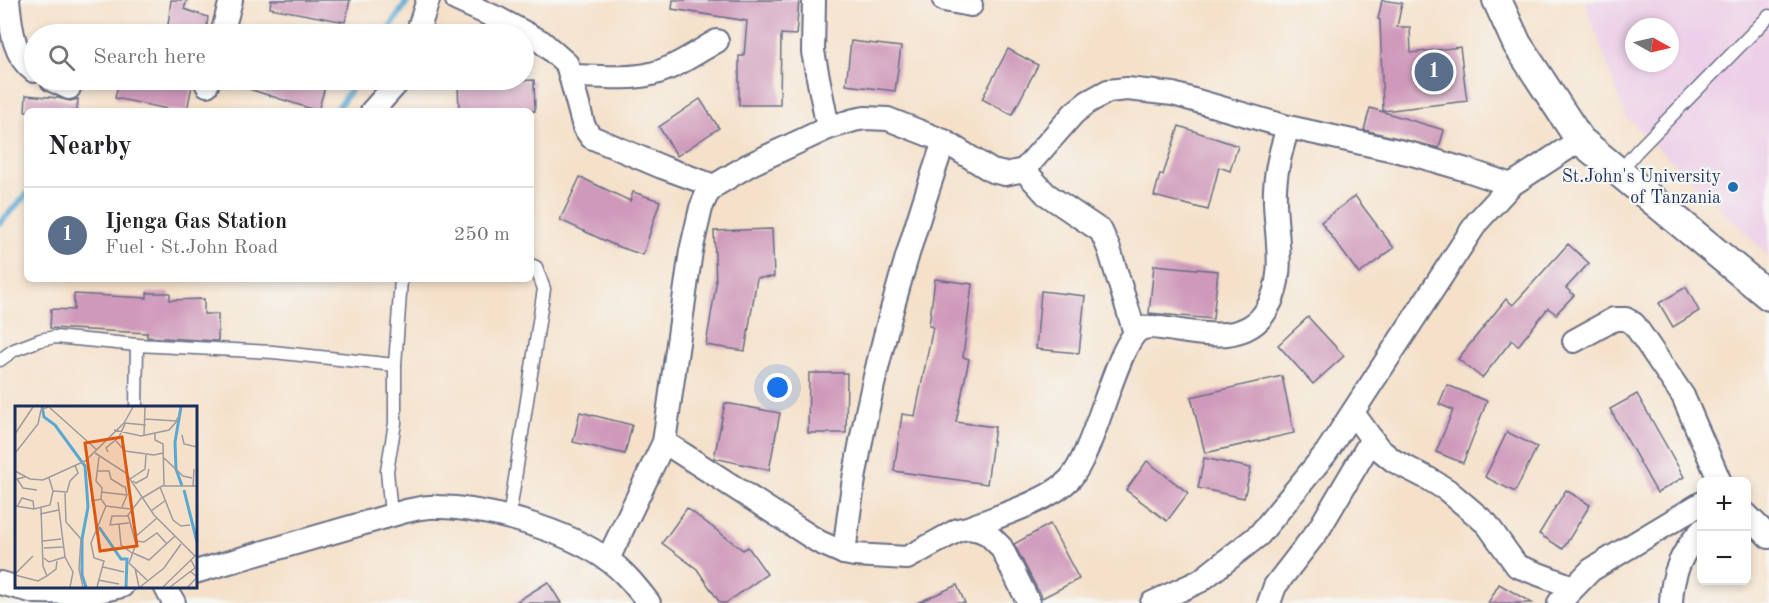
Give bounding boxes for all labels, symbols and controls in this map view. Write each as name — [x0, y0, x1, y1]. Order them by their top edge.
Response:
north arrow — [1625, 18, 1679, 72]
search box — [24, 24, 534, 90]
icon: search — [45, 41, 78, 74]
text: Search here — [93, 46, 206, 68]
pin: 1 — [1414, 50, 1454, 94]
text: Nearby — [48, 134, 132, 160]
place label: St.John's University of Tanzania — [1562, 168, 1721, 207]
marker: St.John's University of Tanzania — [1726, 180, 1740, 194]
text: Ijenga Gas Station — [105, 211, 287, 233]
text: 1 — [62, 225, 73, 245]
text: 250 m — [454, 225, 510, 245]
text: Fuel · St.John Road — [105, 238, 278, 258]
your location — [763, 373, 792, 402]
inset map — [15, 406, 196, 588]
map controls — [1697, 477, 1751, 585]
button: + — [1697, 477, 1751, 531]
button: − — [1697, 531, 1751, 585]

